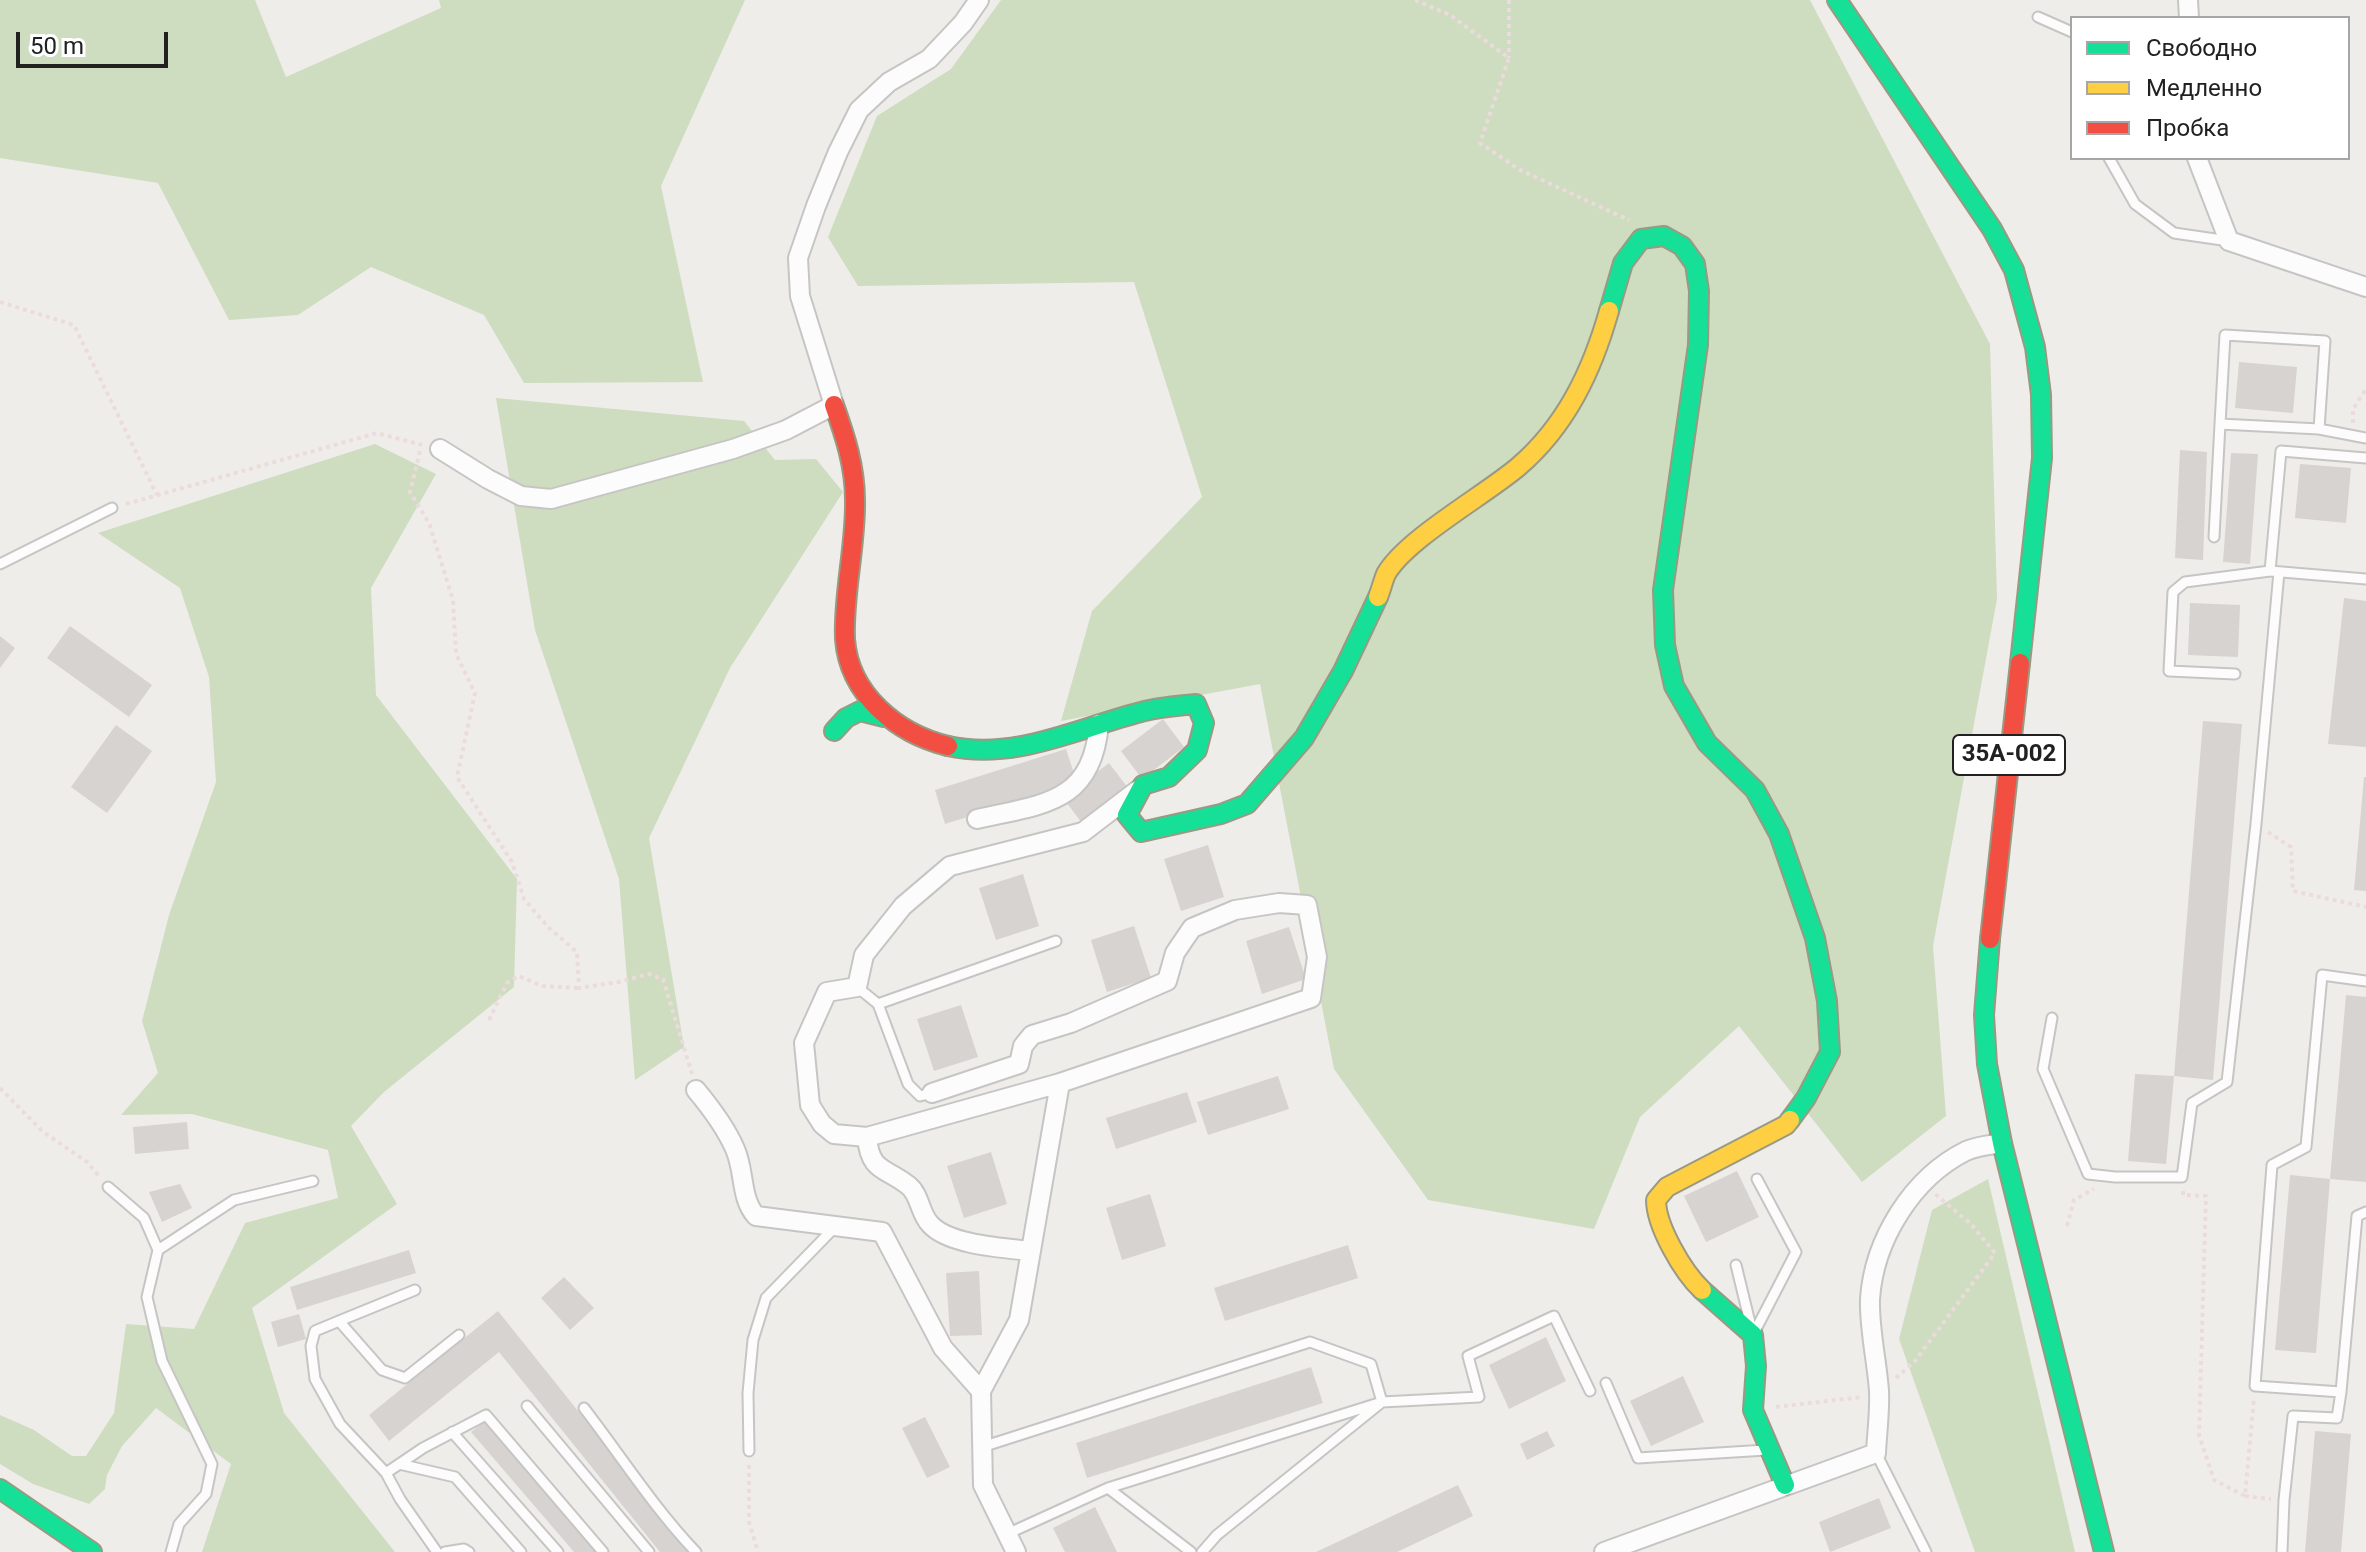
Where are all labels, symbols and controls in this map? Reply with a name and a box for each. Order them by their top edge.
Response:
scale bar [20,16,172,66]
legend [2070,16,2350,160]
text: 50 m [30,32,84,60]
text: Свободно [2146,34,2257,62]
text: Медленно [2146,74,2262,102]
text: Пробка [2146,114,2229,142]
road number: 35А-002 [1953,735,2065,775]

